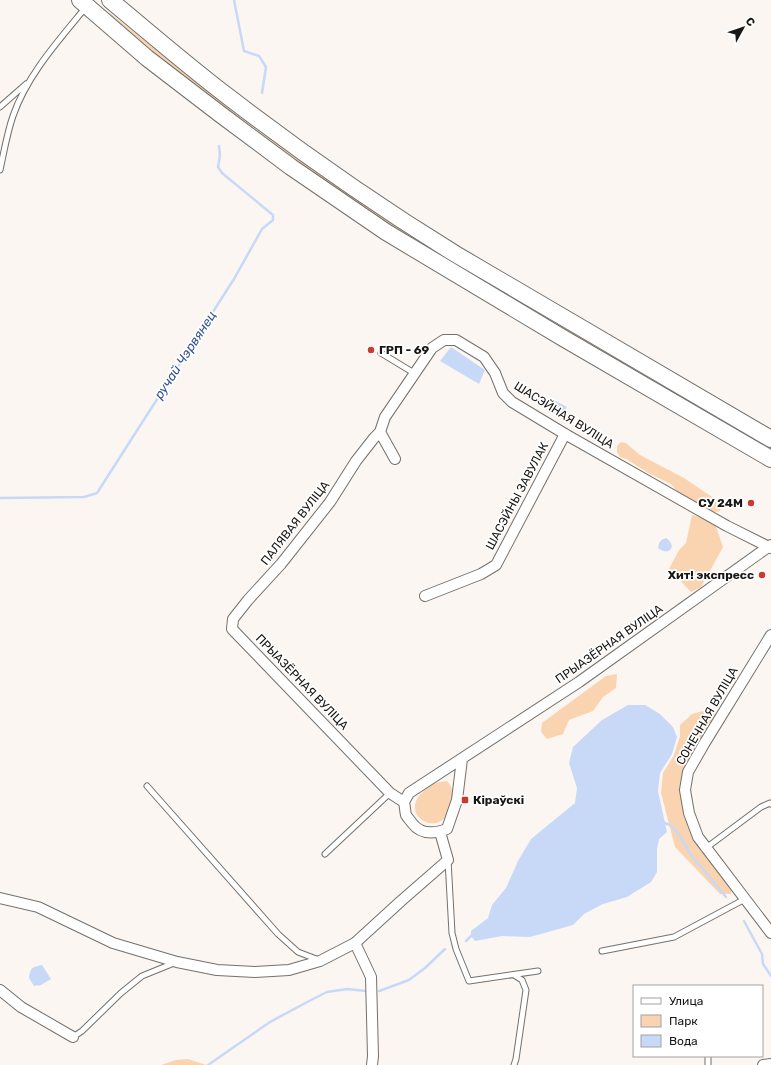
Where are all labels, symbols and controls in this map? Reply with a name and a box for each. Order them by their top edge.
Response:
north arrow [723,8,763,48]
text: С [743,15,758,29]
water label: ручай Чэрвянец [151,308,219,402]
place label: ГРП - 69 [379,343,429,357]
marker: ГРП - 69 [366,345,376,355]
street label: ШАСЭЙНАЯ ВУЛІЦА [512,379,616,451]
street label: ШАСЭЙНЫ ЗАВУЛАК [483,440,551,552]
street label: ПАЛЯВАЯ ВУЛІЦА [258,478,332,568]
place label: СУ 24М [698,496,743,510]
marker: СУ 24М [746,498,756,508]
place label: Хит! экспресс [668,568,754,582]
marker: Хит! экспресс [757,570,767,580]
street label: ПРЫАЗЁРНАЯ ВУЛІЦА [553,602,665,686]
street label: ПРЫАЗЁРНАЯ ВУЛІЦА [253,631,351,733]
street label: СОНЕЧНАЯ ВУЛІЦА [673,665,741,767]
place label: Кіраўскі [473,793,524,807]
marker: Кіраўскі [460,795,470,805]
legend [633,985,763,1057]
text: Улица [669,994,703,1008]
text: Парк [669,1014,698,1028]
text: Вода [669,1034,698,1048]

